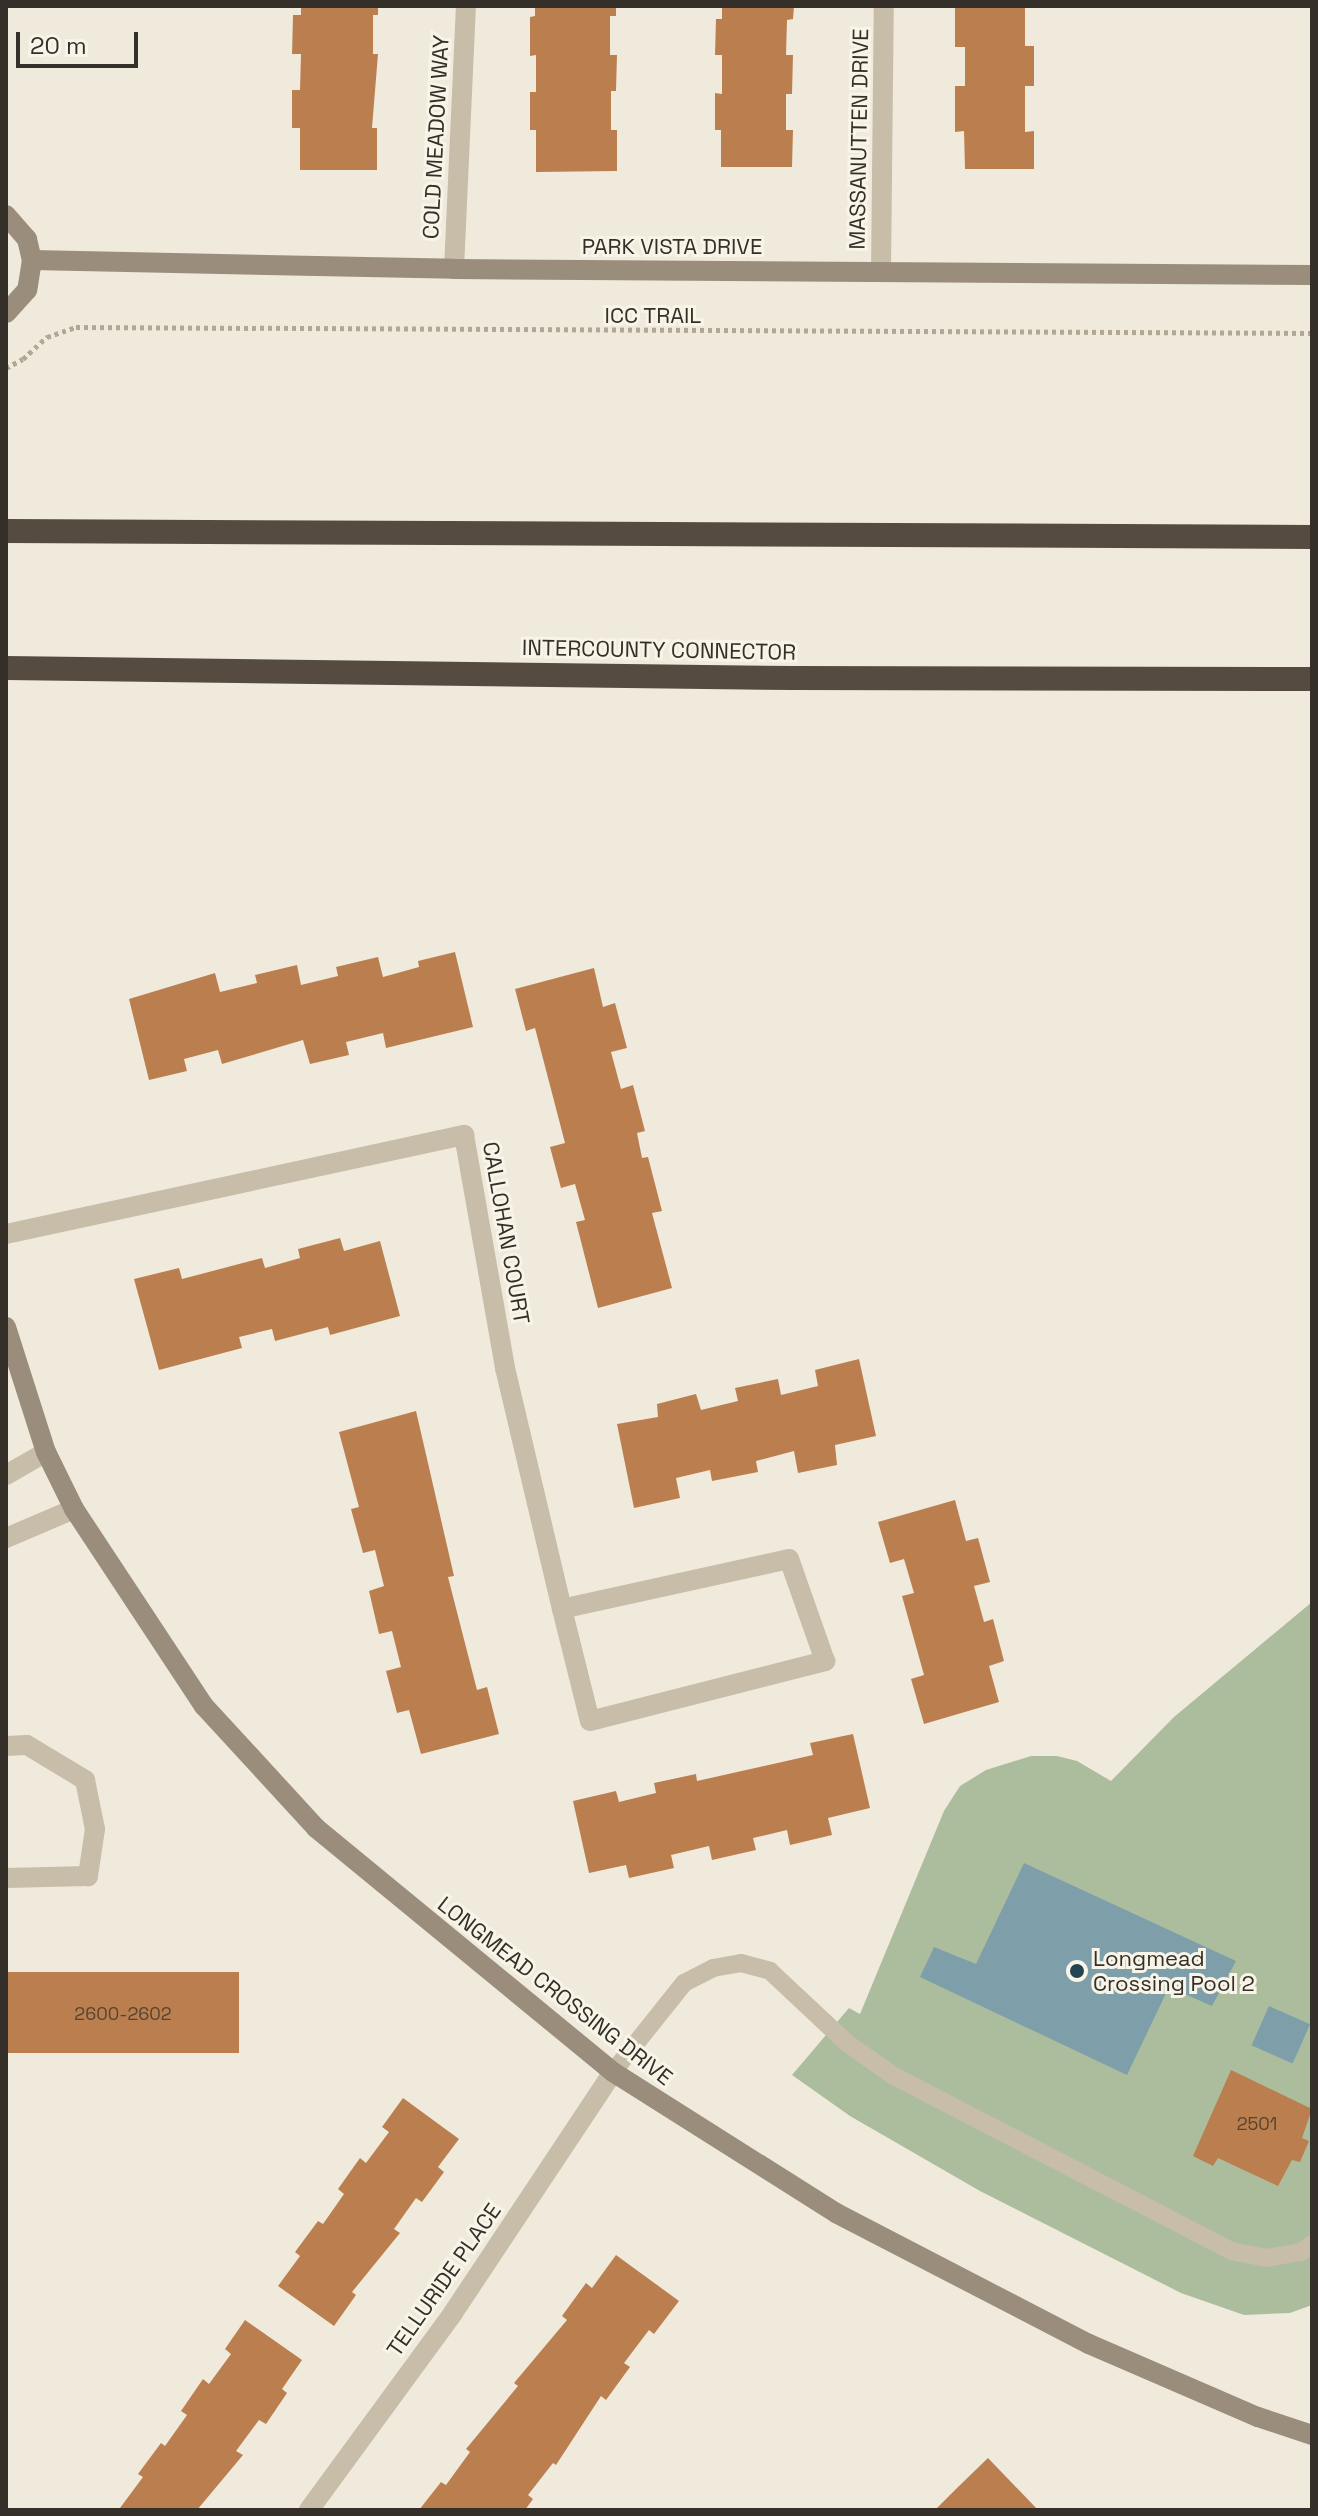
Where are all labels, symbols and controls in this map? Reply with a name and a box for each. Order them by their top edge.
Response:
scale bar [20,16,142,66]
street label: MASSANUTTEN DRIVE [844,28,874,250]
text: 20 m [30,30,87,61]
street label: COLD MEADOW WAY [417,34,455,240]
street label: PARK VISTA DRIVE [581,234,763,260]
street label: ICC TRAIL [604,303,702,329]
street label: INTERCOUNTY CONNECTOR [522,634,796,666]
street label: CALLOHAN COURT [477,1140,535,1326]
street label: LONGMEAD CROSSING DRIVE [432,1891,678,2091]
place label: Longmead Crossing Pool 2 [1093,1945,1255,1996]
marker: Longmead Crossing Pool 2 [1068,1962,1086,1980]
house number: 2600-2602 [74,2003,172,2025]
house number: 2501 [1237,2113,1277,2135]
street label: TELLURIDE PLACE [381,2198,507,2362]

